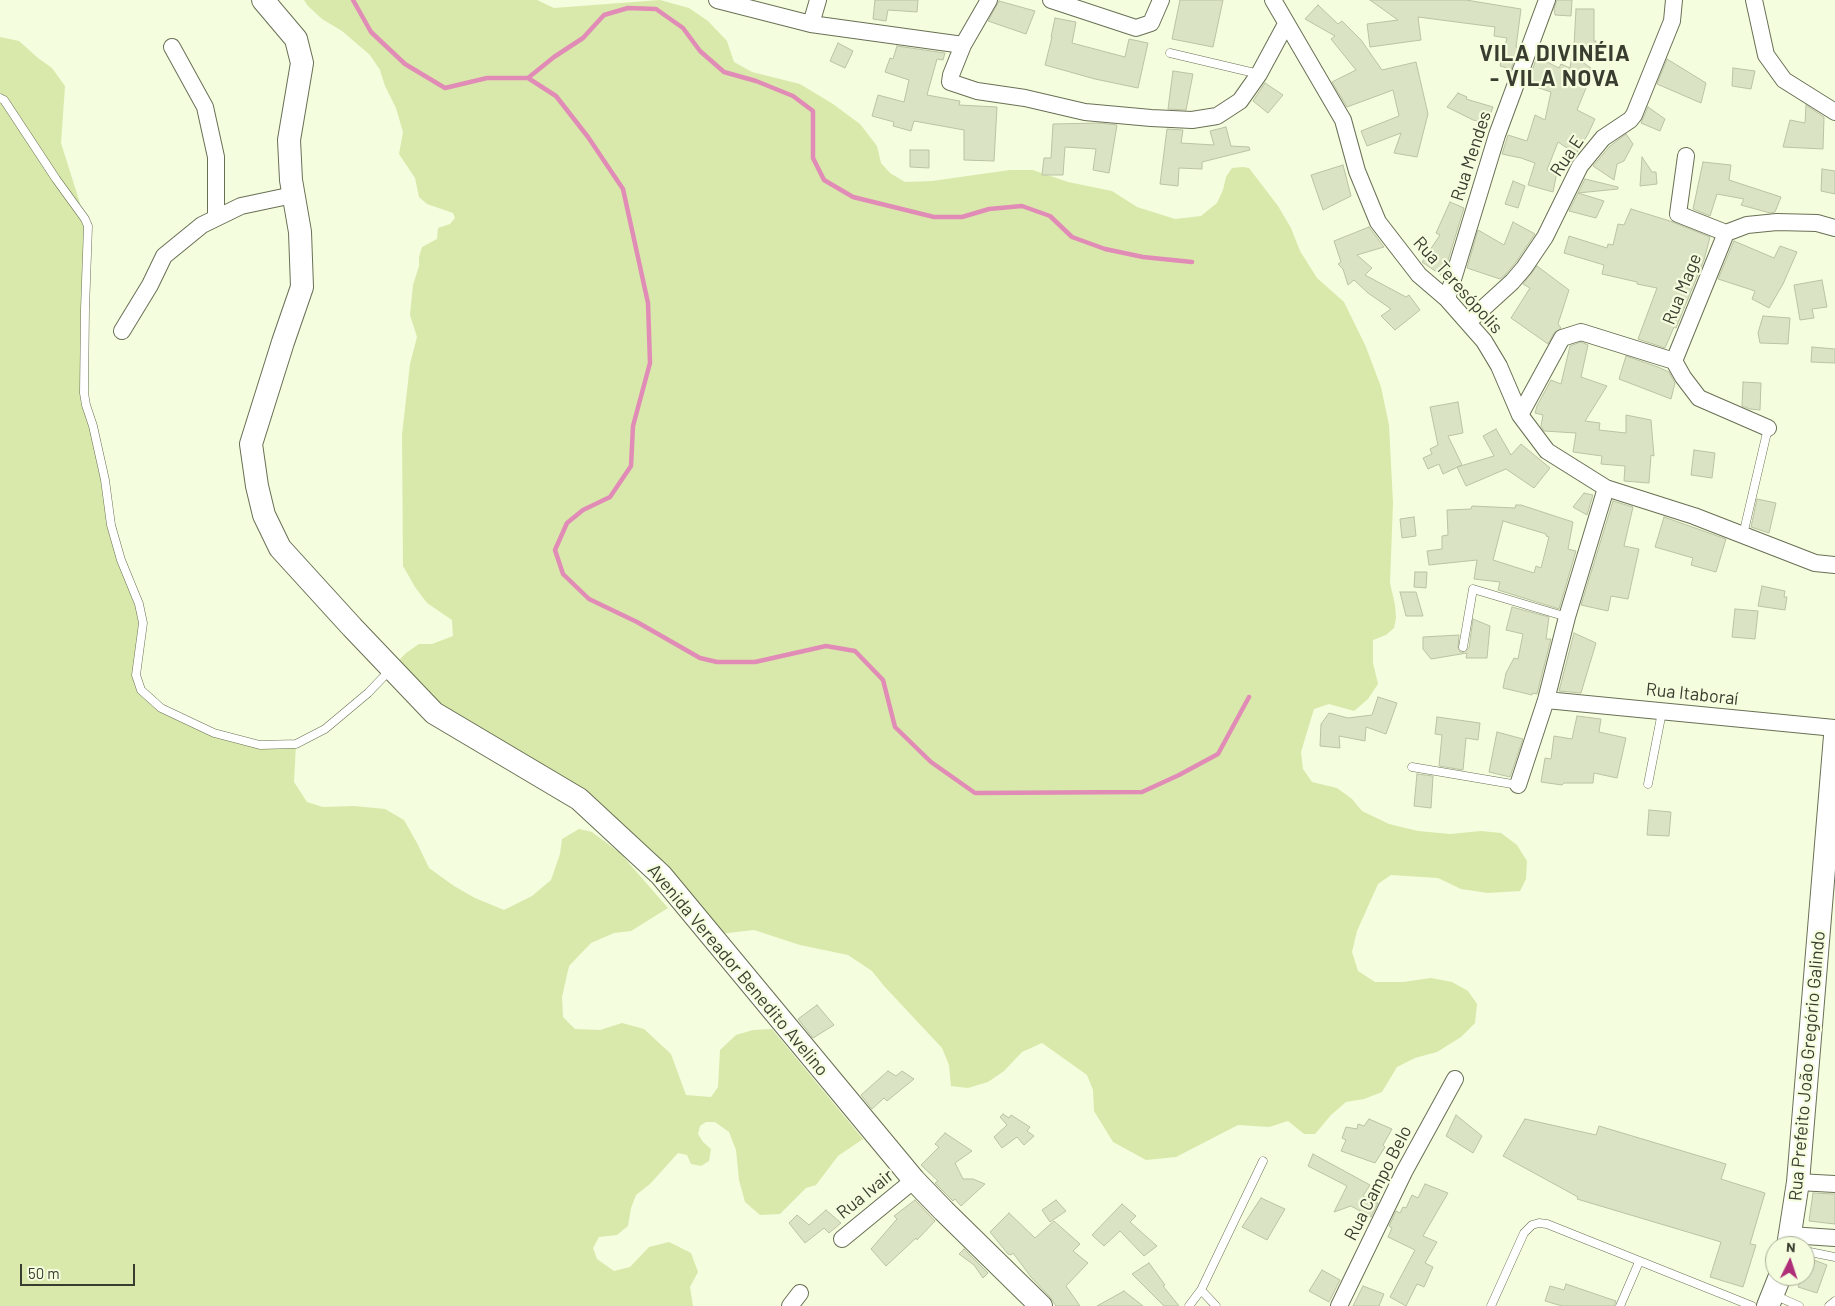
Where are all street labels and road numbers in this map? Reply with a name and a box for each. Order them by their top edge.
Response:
street label: Rua Mendes [1446,108,1496,204]
street label: Rua E [1546,132,1588,180]
street label: Rua Teresópolis [1409,232,1507,338]
street label: Rua Mage [1658,250,1706,328]
street label: Rua Itaboraí [1645,678,1739,710]
street label: Avenida Vereador Benedito Avelino [643,860,833,1080]
street label: Rua Prefeito João Gregório Galindo [1784,930,1830,1202]
street label: Rua Campo Belo [1340,1122,1416,1244]
street label: Rua Ivair [832,1165,898,1223]

